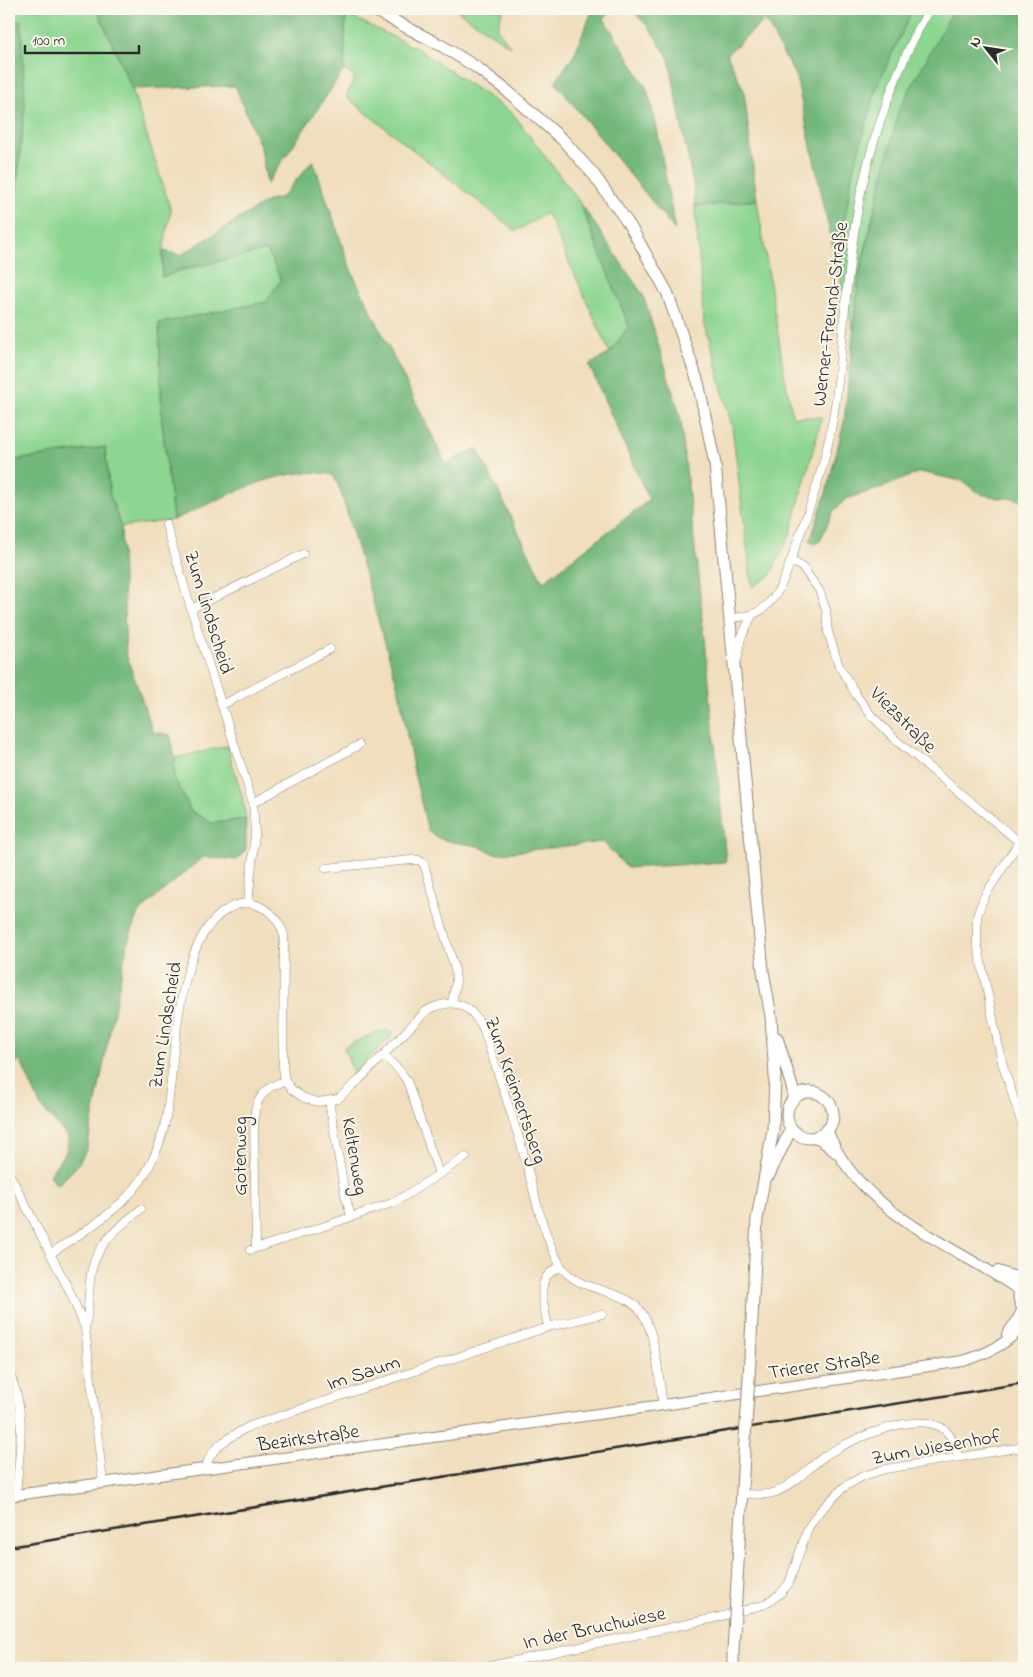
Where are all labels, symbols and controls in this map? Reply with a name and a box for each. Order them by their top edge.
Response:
scale bar [25,22,139,54]
north arrow [960,22,1010,72]
text: 100 m [32,30,65,52]
text: N [965,33,987,52]
street label: Werner-Freund-Straße [806,220,857,408]
street label: Zum Lindscheid [175,547,240,678]
street label: Viezstraße [861,680,942,761]
street label: Zum Lindscheid [142,960,191,1091]
street label: Zum Kreimertsberg [475,1013,553,1169]
street label: Keltenweg [331,1115,375,1198]
street label: Gotenweg [227,1116,257,1196]
street label: Trierer Straße [767,1344,882,1389]
street label: Im Saum [323,1349,404,1400]
street label: Bezirkstraße [254,1418,361,1461]
street label: Zum Wiesenhof [870,1423,1004,1474]
street label: In der Bruchwiese [520,1600,669,1659]

